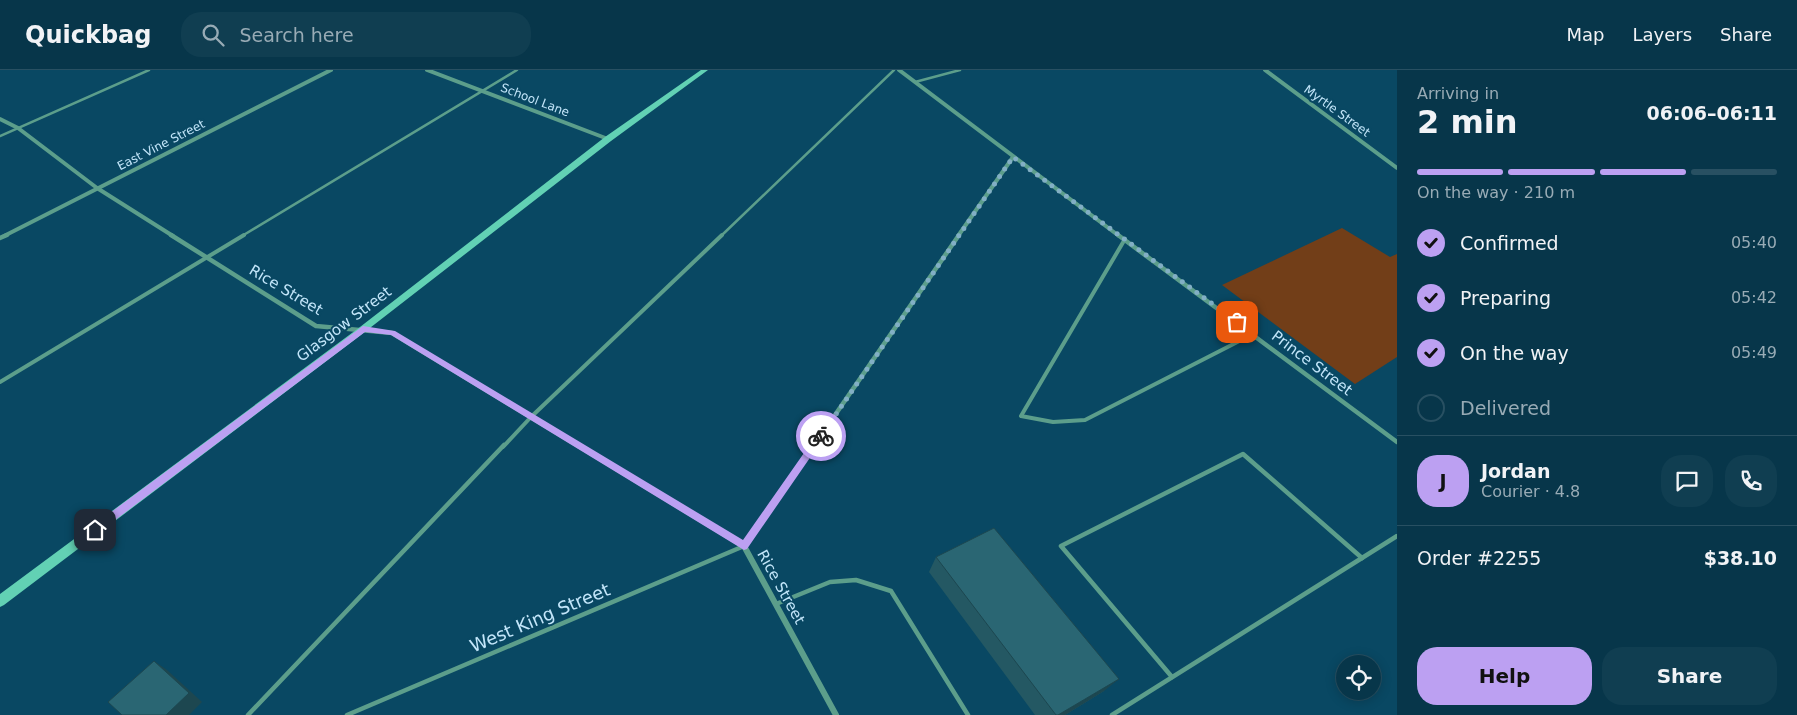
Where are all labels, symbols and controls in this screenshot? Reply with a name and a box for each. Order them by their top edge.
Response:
search box [181,12,531,57]
text: Quickbag [25,21,151,49]
icon: search [199,21,227,49]
text: Search here [239,24,354,46]
text: Map [1566,24,1604,45]
text: Layers [1632,24,1692,45]
text: Share [1720,24,1772,45]
street label: School Lane [499,80,571,120]
street label: Myrtle Street [1301,82,1373,140]
text: Arriving in [1417,84,1499,103]
text: 06:06–06:11 [1647,102,1777,124]
text: 2 min [1417,103,1518,141]
street label: East Vine Street [115,117,207,173]
text: On the way · 210 m [1417,183,1575,202]
icon: check [1417,229,1445,257]
text: Confirmed [1460,232,1559,254]
text: 05:40 [1731,233,1777,252]
street label: Rice Street [246,261,326,319]
street label: Glasgow Street [293,282,395,366]
icon: check [1417,284,1445,312]
text: Preparing [1460,287,1551,309]
text: 05:42 [1731,288,1777,307]
pin [1216,301,1258,343]
icon: bag [1223,308,1251,336]
street label: Prince Street [1268,327,1356,399]
icon: check [1417,339,1445,367]
text: On the way [1460,342,1569,364]
text: 05:49 [1731,343,1777,362]
text: Delivered [1460,397,1551,419]
courier [796,411,846,461]
icon: bike [807,422,835,450]
button: chat [1661,455,1713,507]
button: phone [1725,455,1777,507]
text: Jordan [1481,460,1550,482]
text: J [1439,470,1447,492]
text: Courier · 4.8 [1481,482,1580,501]
pin [74,509,116,551]
icon: home [81,516,109,544]
street label: Rice Street [753,547,809,628]
text: Order #2255 [1417,547,1541,569]
text: $38.10 [1704,547,1777,569]
street label: West King Street [467,579,613,657]
button: Help [1417,647,1592,705]
button: Share [1602,647,1777,705]
map controls [1336,655,1381,700]
button: locate [1336,655,1381,700]

